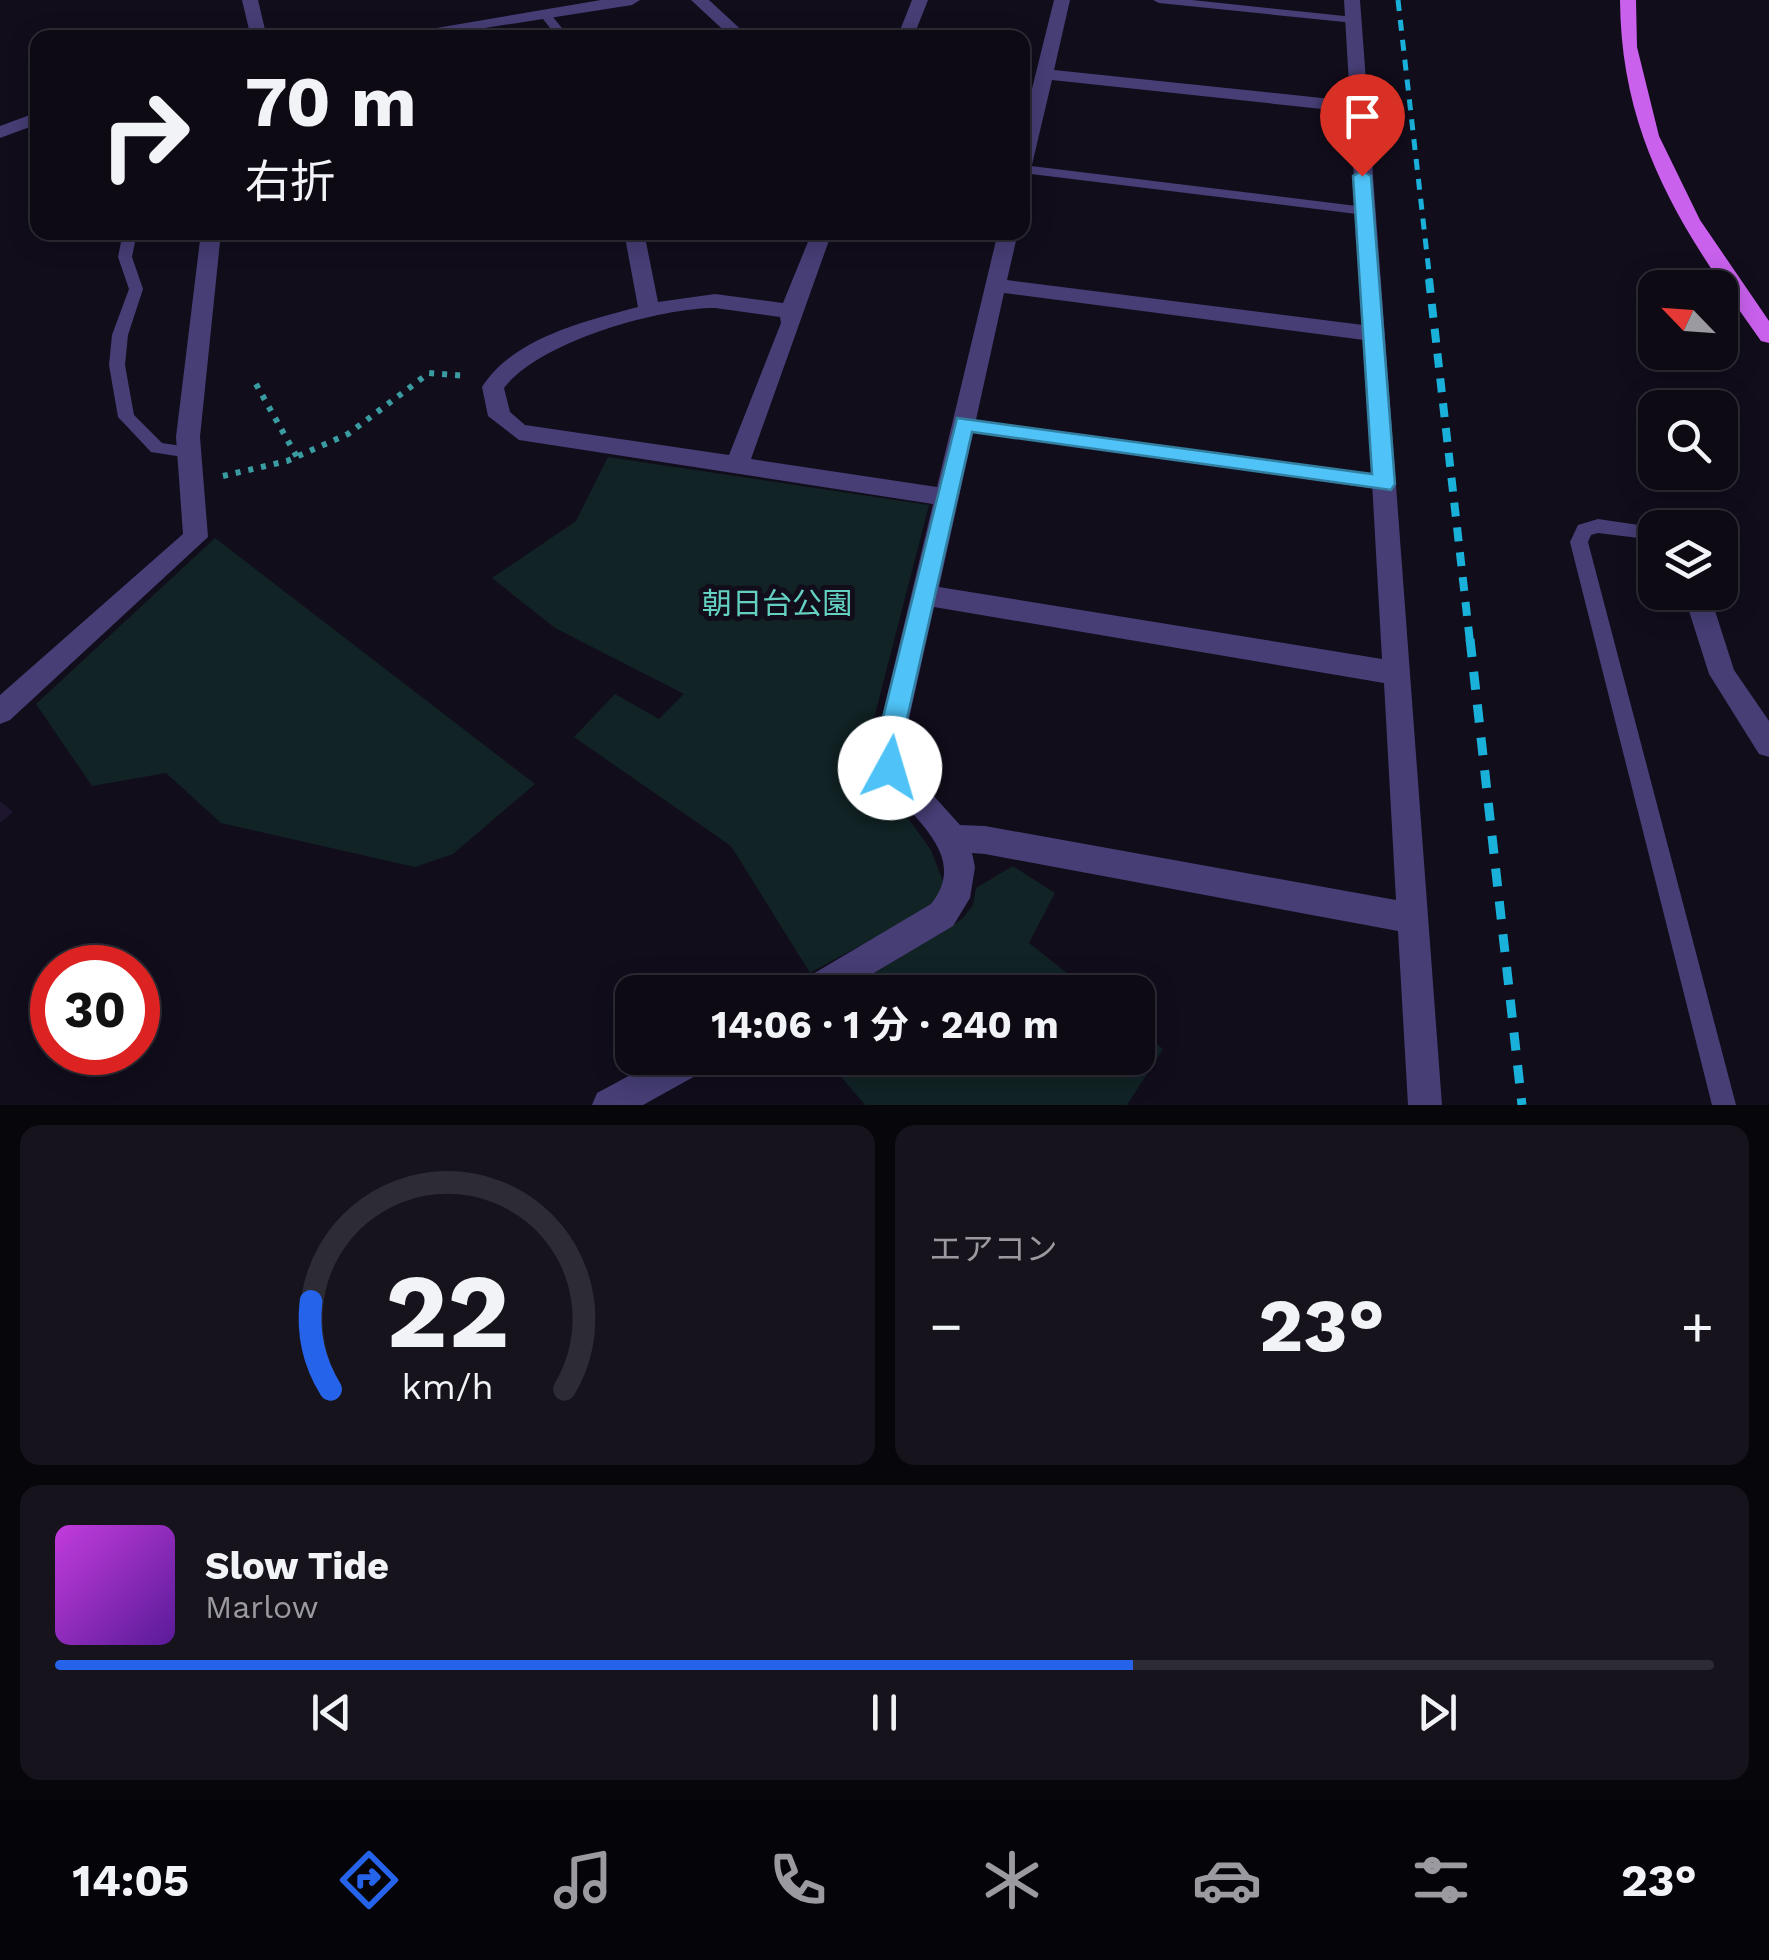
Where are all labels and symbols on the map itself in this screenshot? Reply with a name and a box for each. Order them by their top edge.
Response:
pin [1320,74,1405,177]
north arrow [1638,270,1738,370]
park label: 朝日台公園 [702,586,852,621]
position arrow [838,716,942,820]
speed limit sign: 30 [30,945,160,1075]

